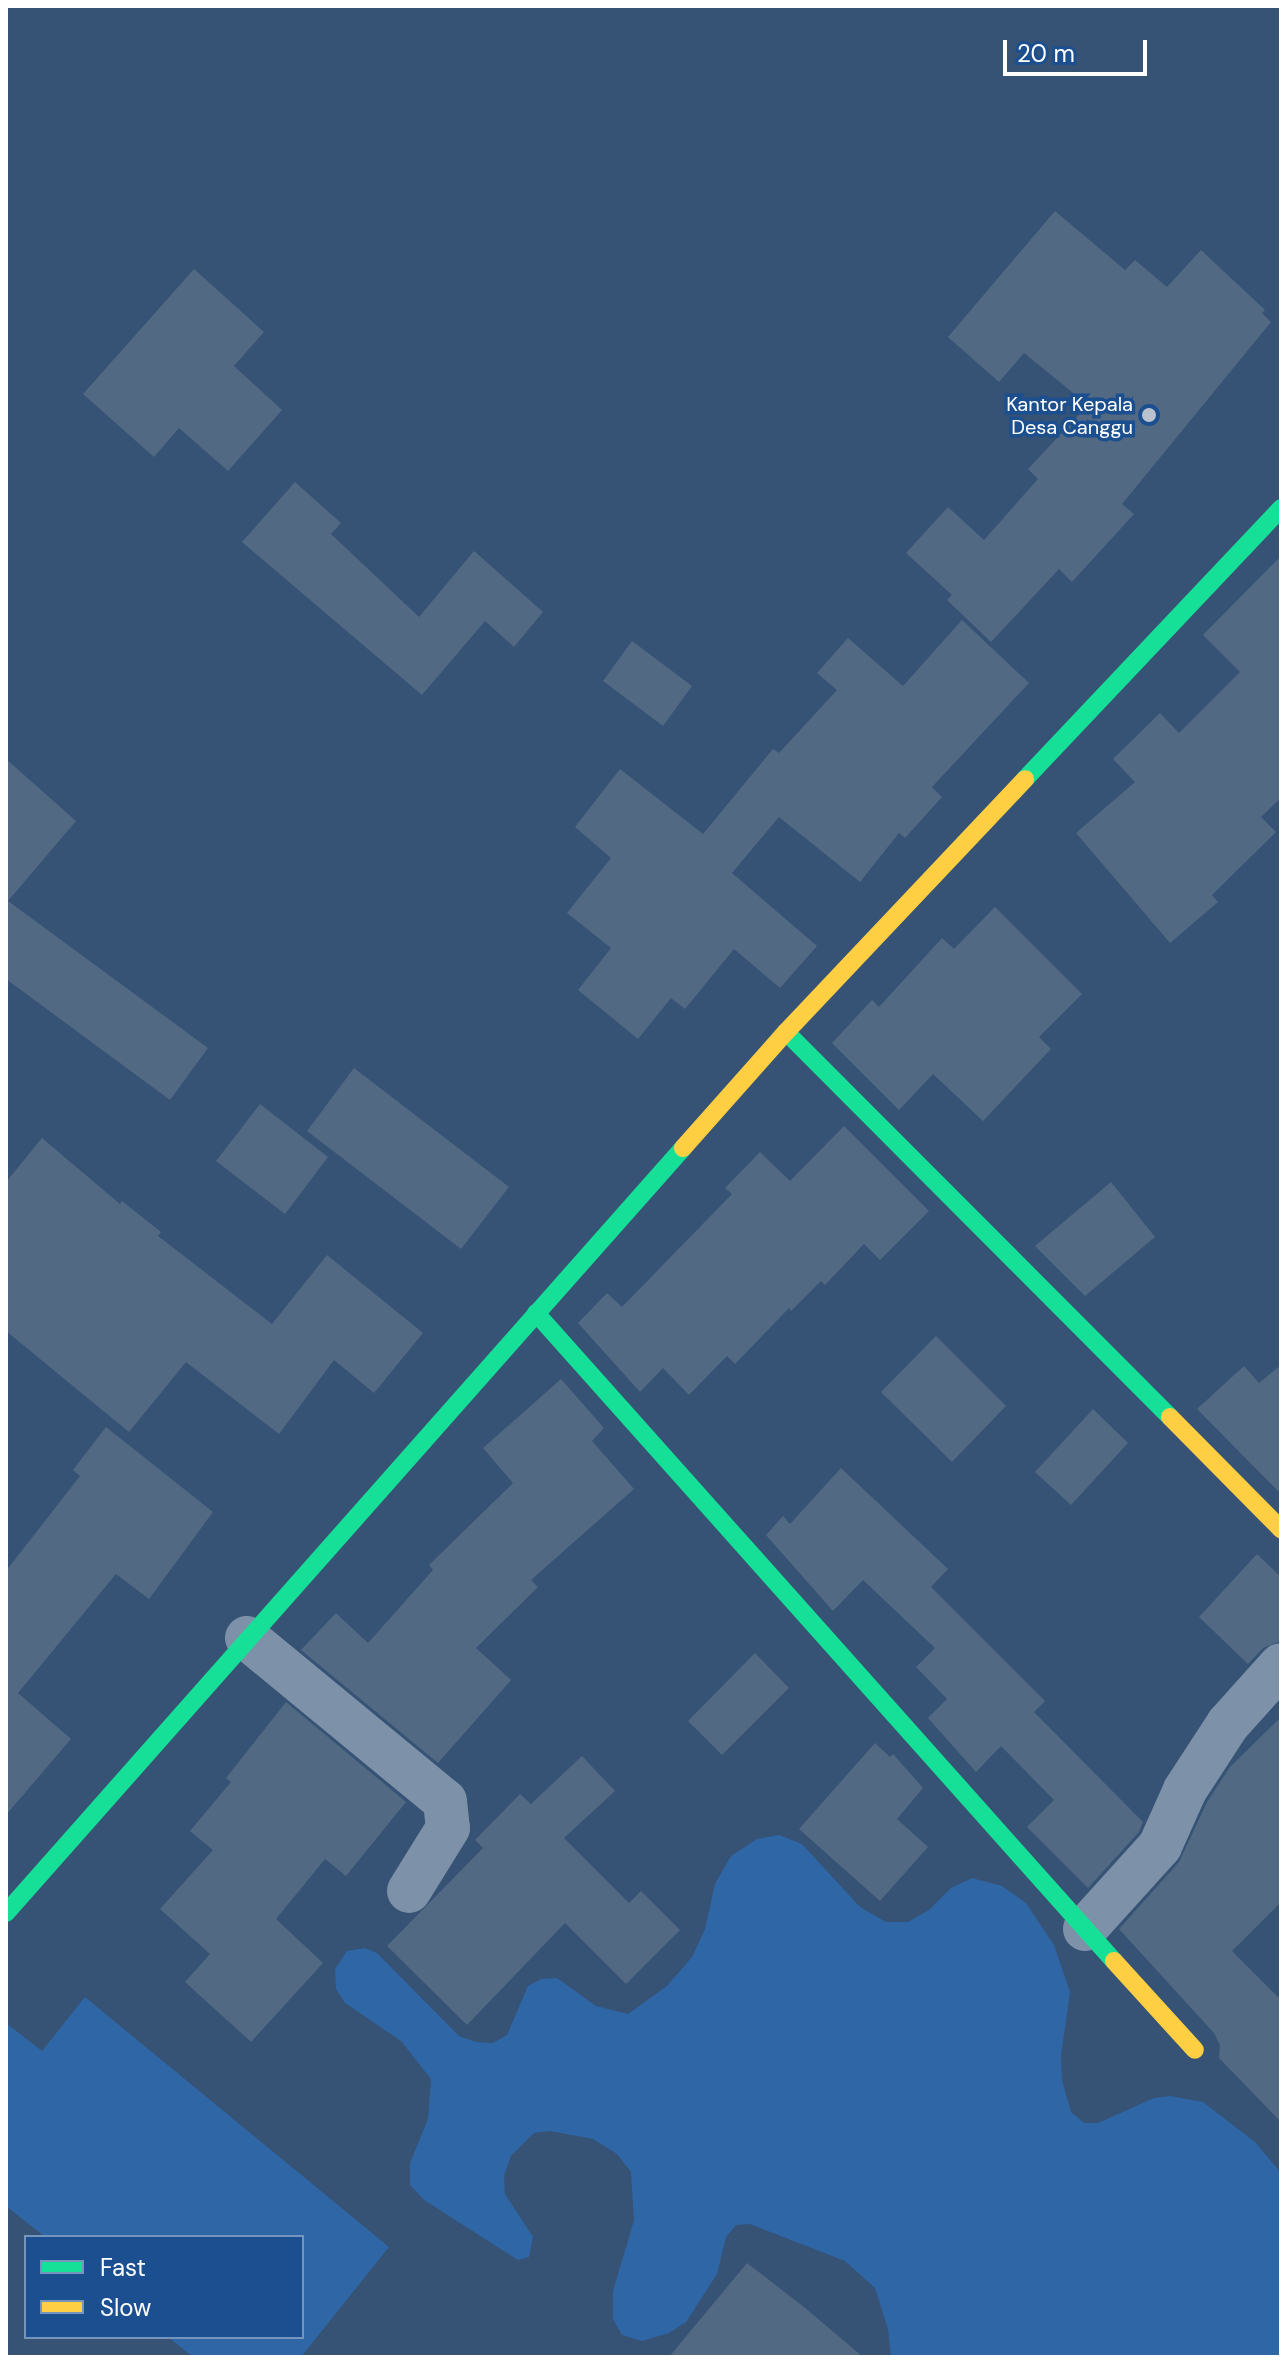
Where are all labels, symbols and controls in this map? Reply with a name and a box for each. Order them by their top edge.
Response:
scale bar [1007,24,1151,74]
text: 20 m [1017,38,1075,69]
place label: Kantor Kepala Desa Canggu [1006,392,1133,439]
marker: Kantor Kepala Desa Canggu [1140,406,1158,424]
legend [24,2235,304,2339]
text: Fast [100,2252,146,2283]
text: Slow [100,2292,151,2323]

